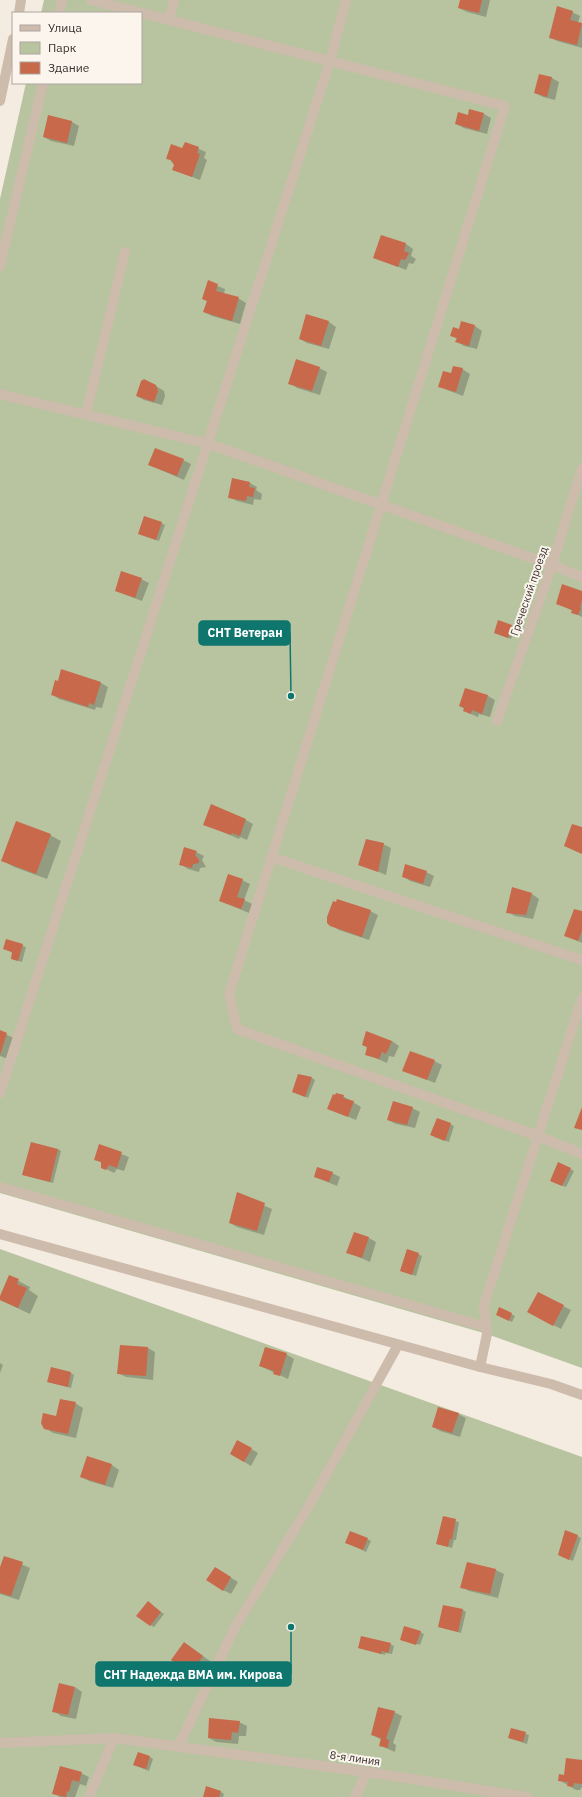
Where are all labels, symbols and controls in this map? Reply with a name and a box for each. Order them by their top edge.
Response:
legend [12,12,142,84]
text: Улица [48,20,82,35]
text: Парк [48,40,77,55]
text: Здание [48,60,90,75]
street label: Греческий проезд [507,544,551,637]
callout: СНТ Ветеран [199,621,290,645]
text: СНТ Ветеран [207,625,283,640]
callout: СНТ Надежда ВМА им. Кирова [96,1662,291,1686]
text: СНТ Надежда ВМА им. Кирова [103,1667,283,1682]
street label: 8-я линия [329,1748,381,1768]

